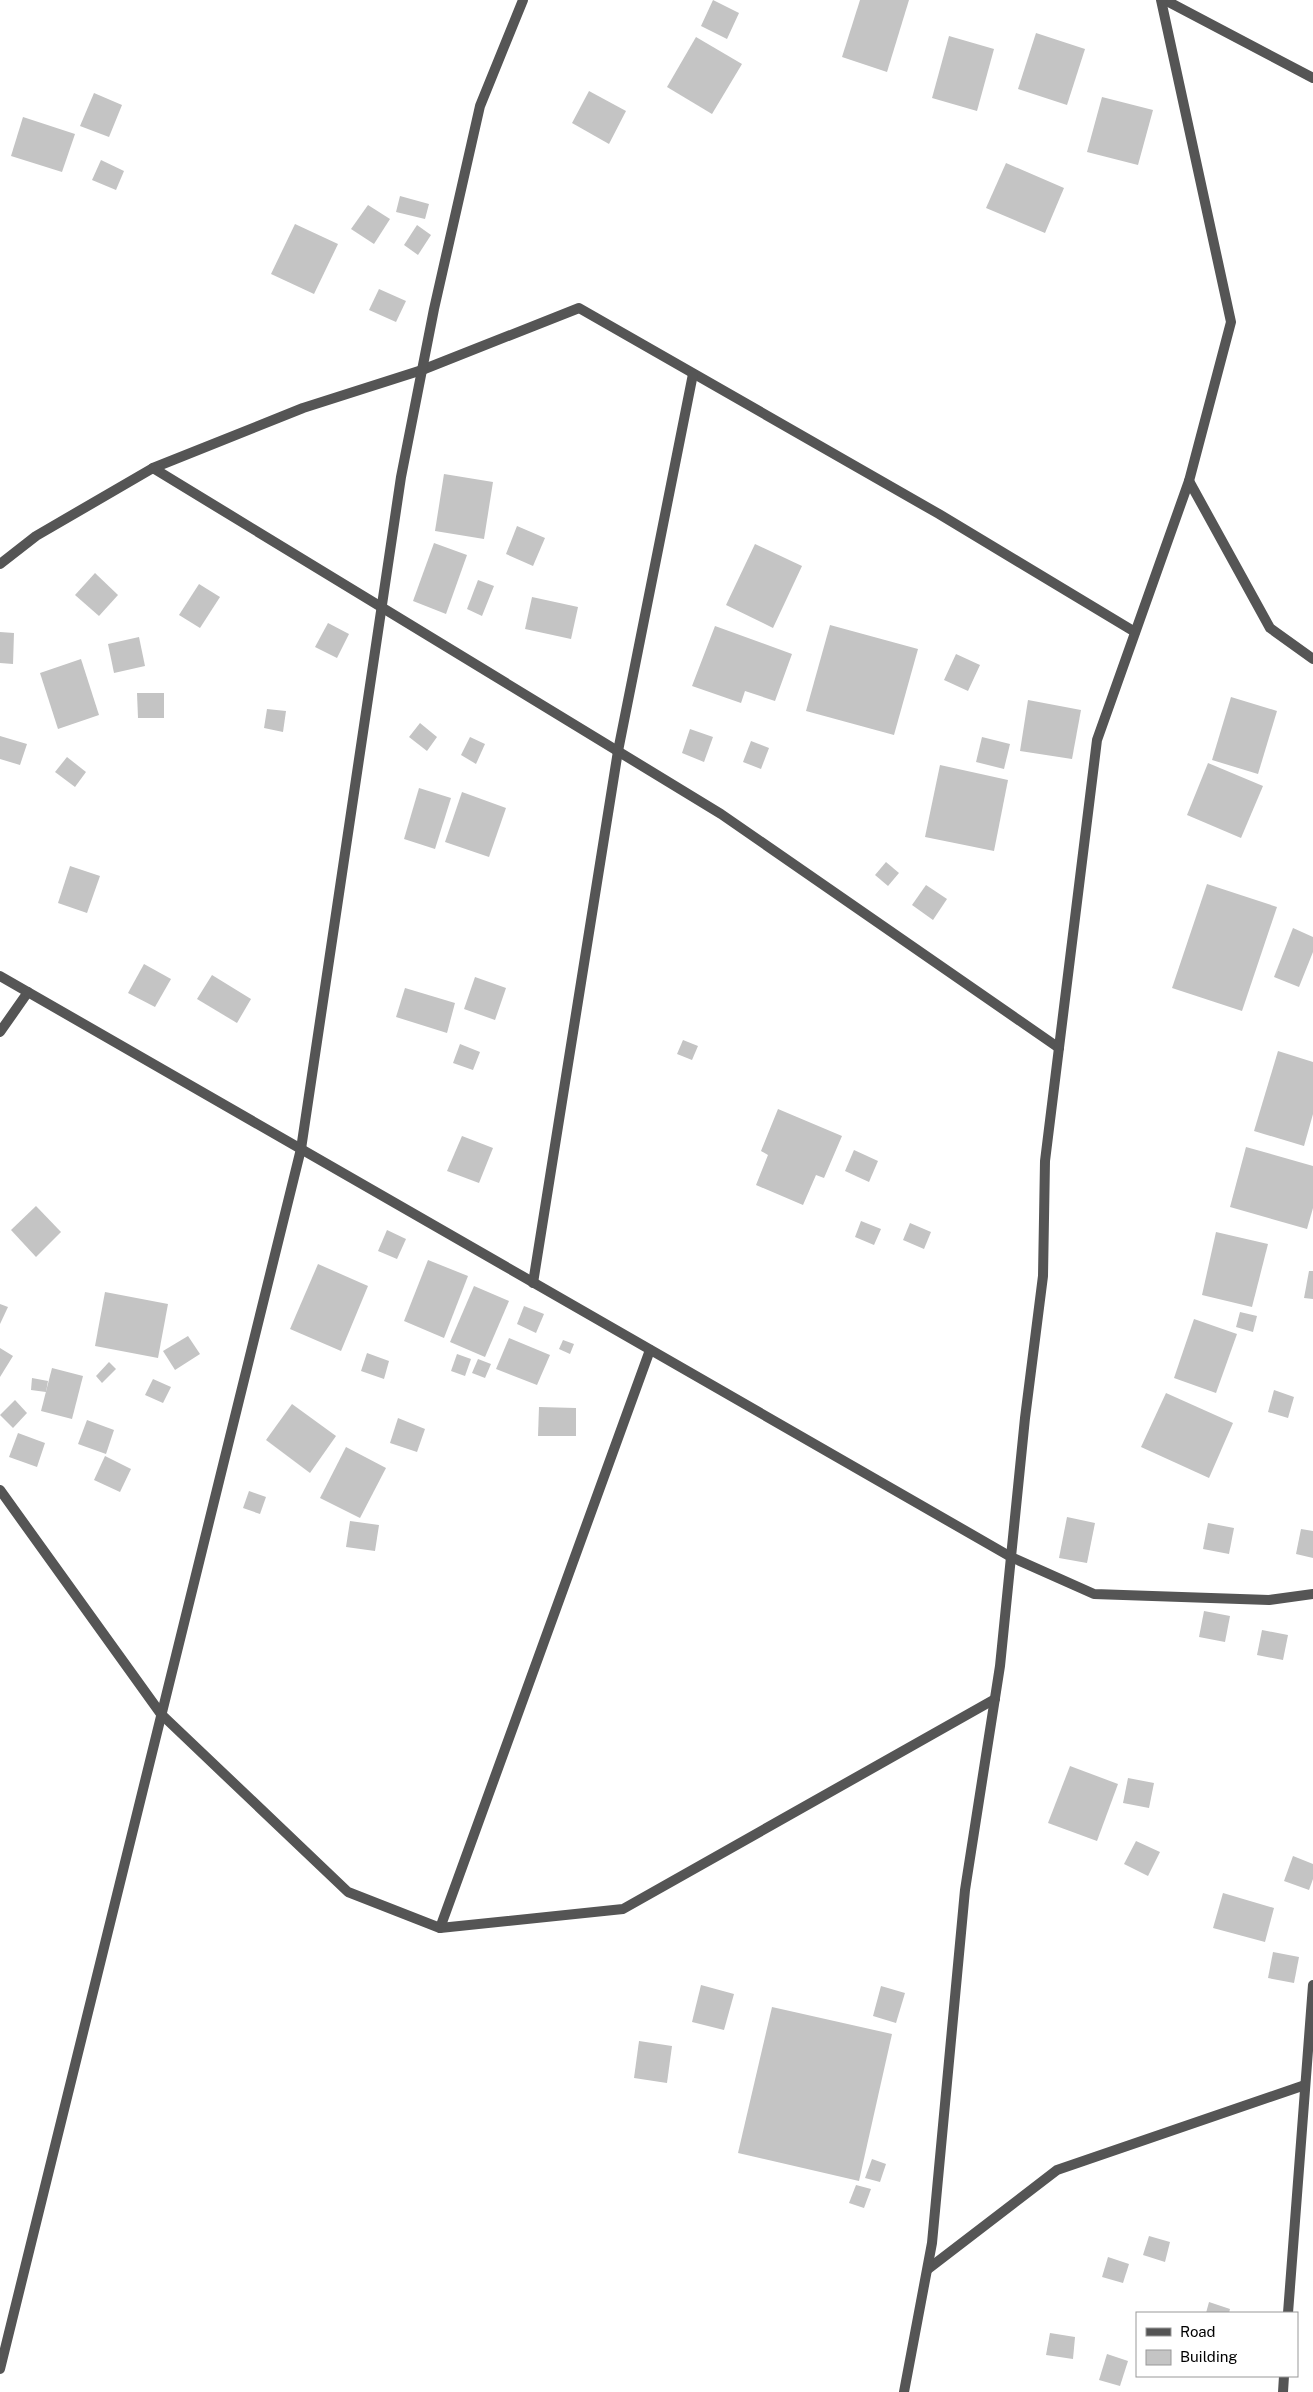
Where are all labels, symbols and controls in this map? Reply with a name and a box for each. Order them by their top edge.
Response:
legend [1136,2312,1298,2377]
text: Road [1180,2323,1216,2340]
text: Building [1180,2348,1238,2365]

